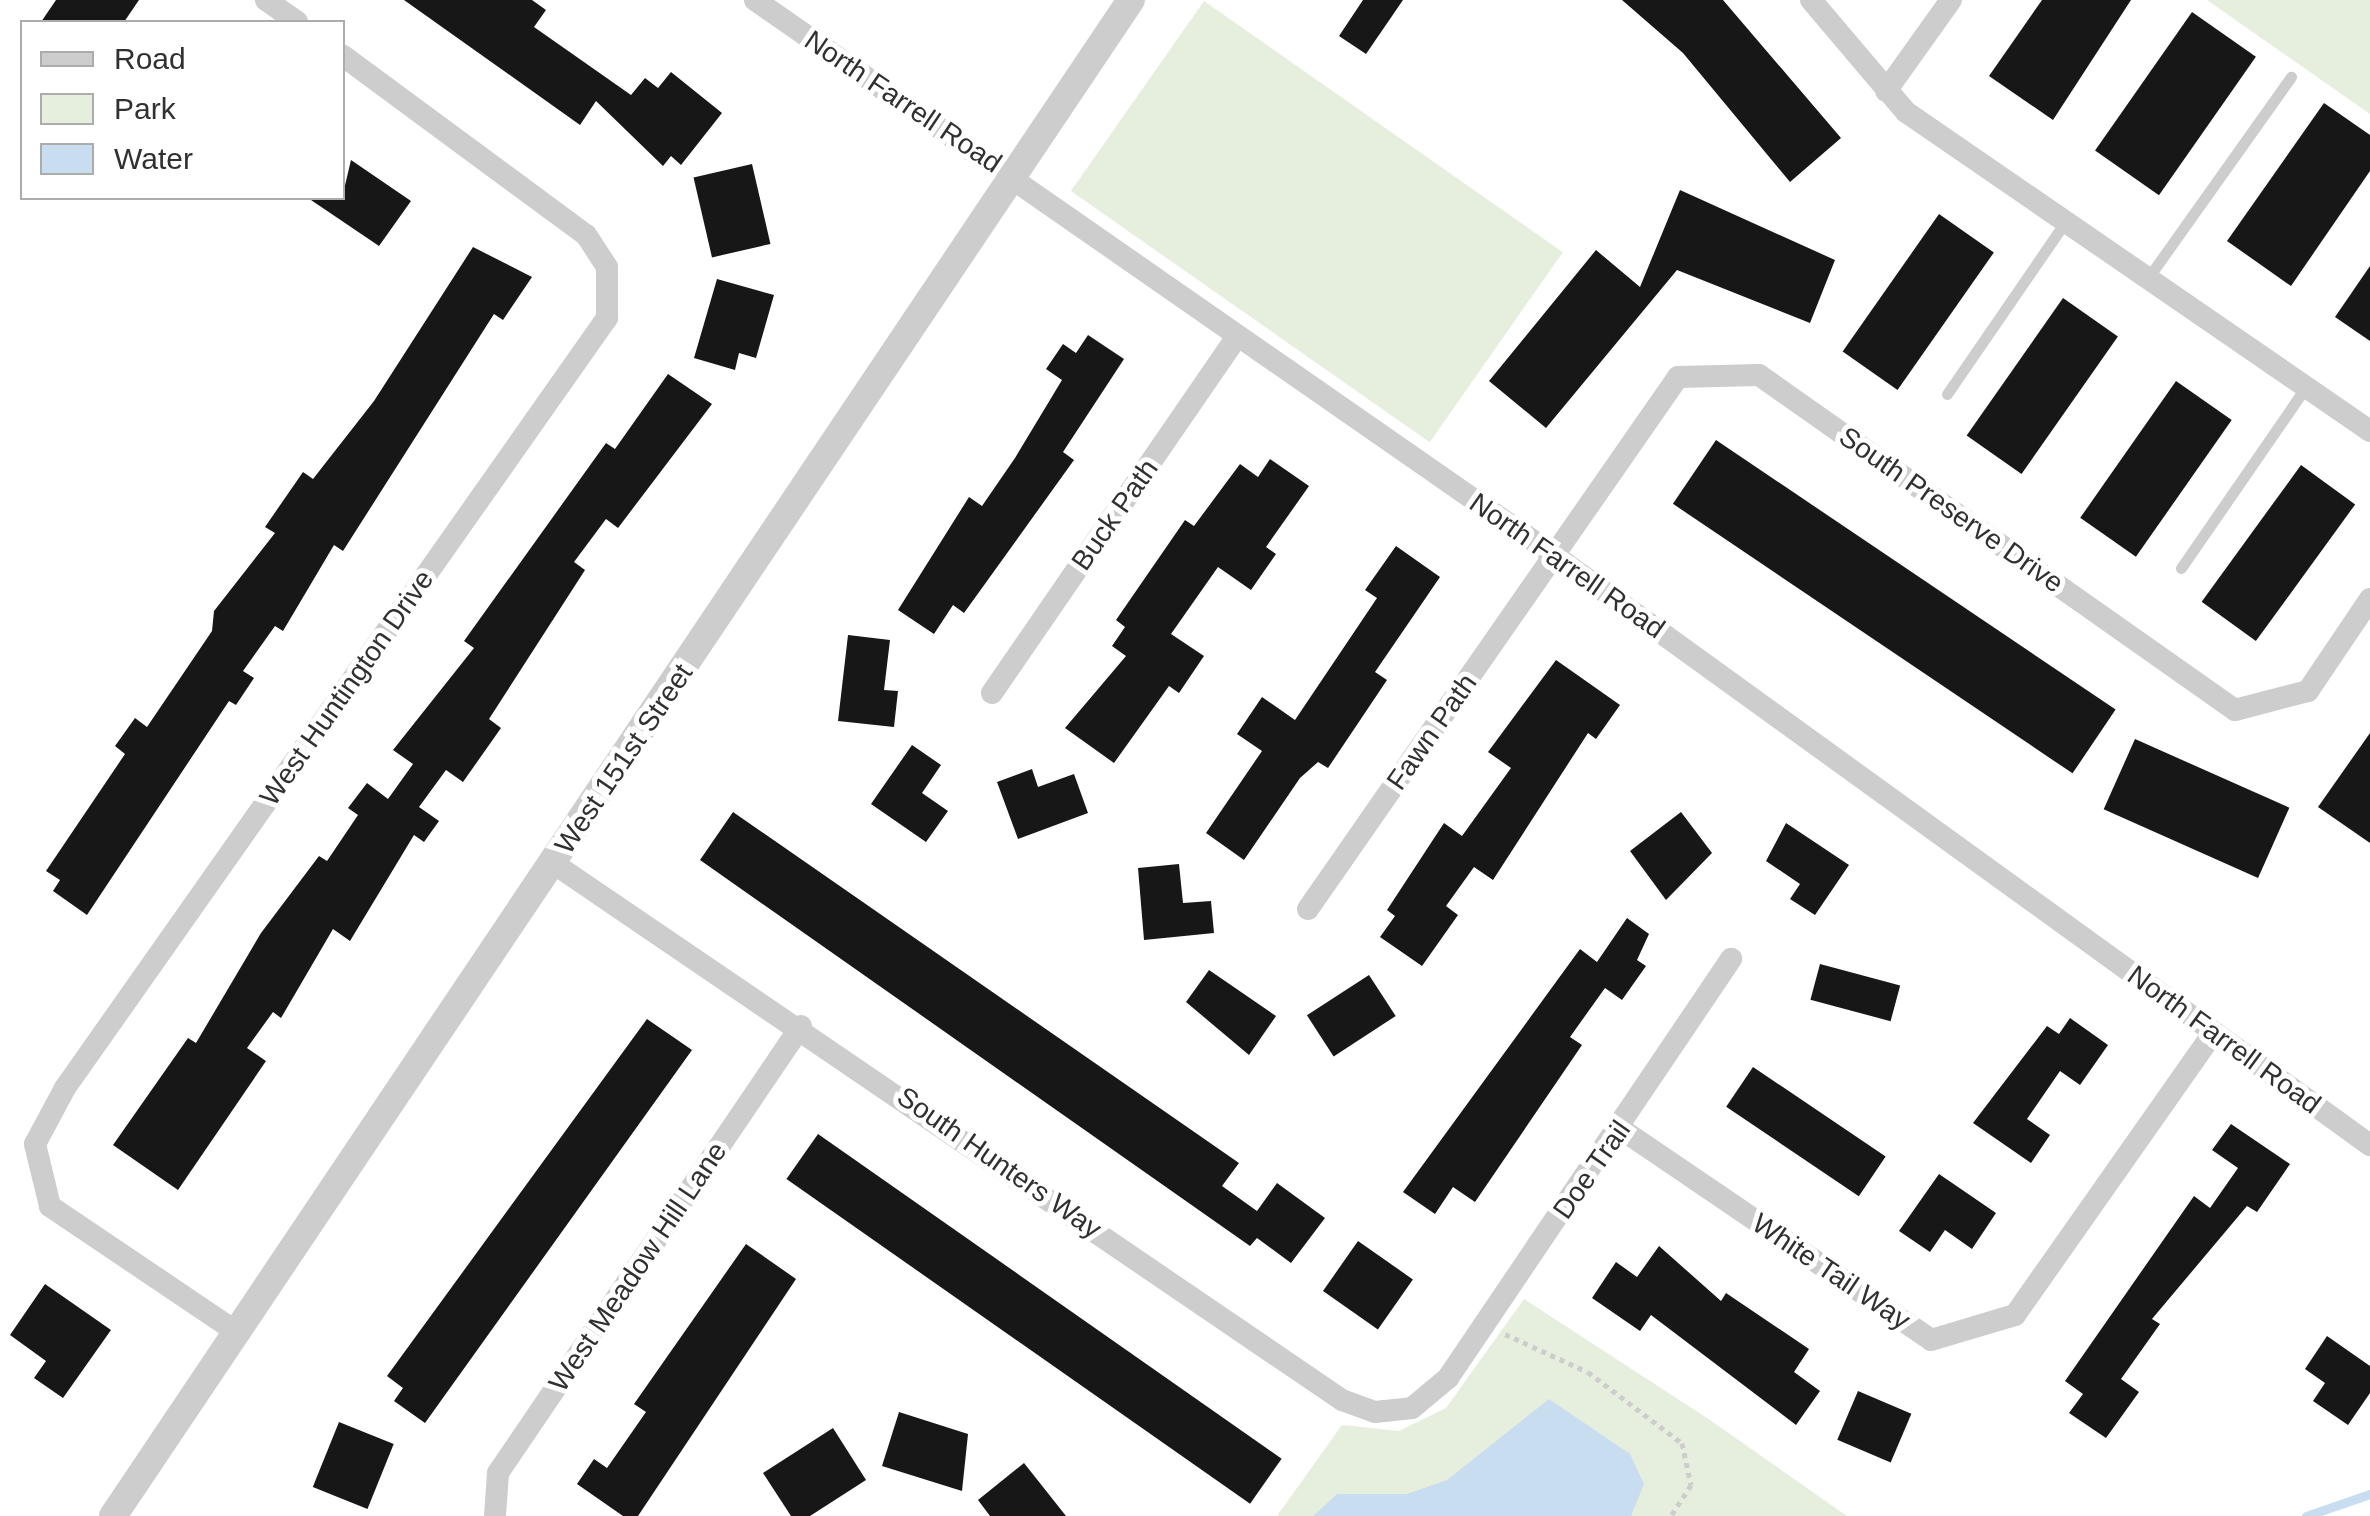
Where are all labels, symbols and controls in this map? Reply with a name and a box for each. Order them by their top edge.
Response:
legend [20,20,345,200]
street label: North Farrell Road [798,24,1008,180]
text: Road [114,42,186,75]
text: Park [114,92,176,125]
text: Water [114,142,193,175]
street label: South Preserve Drive [1832,420,2070,600]
street label: Buck Path [1065,453,1165,577]
street label: North Farrell Road [1463,486,1671,646]
street label: West Huntington Drive [253,564,441,812]
street label: West 151st Street [548,658,700,860]
street label: Fawn Path [1380,668,1484,796]
street label: North Farrell Road [2121,959,2327,1121]
street label: South Hunters Way [890,1080,1108,1246]
street label: Doe Trail [1546,1114,1638,1226]
street label: West Meadow Hill Lane [542,1136,734,1398]
street label: White Tail Way [1745,1207,1917,1337]

